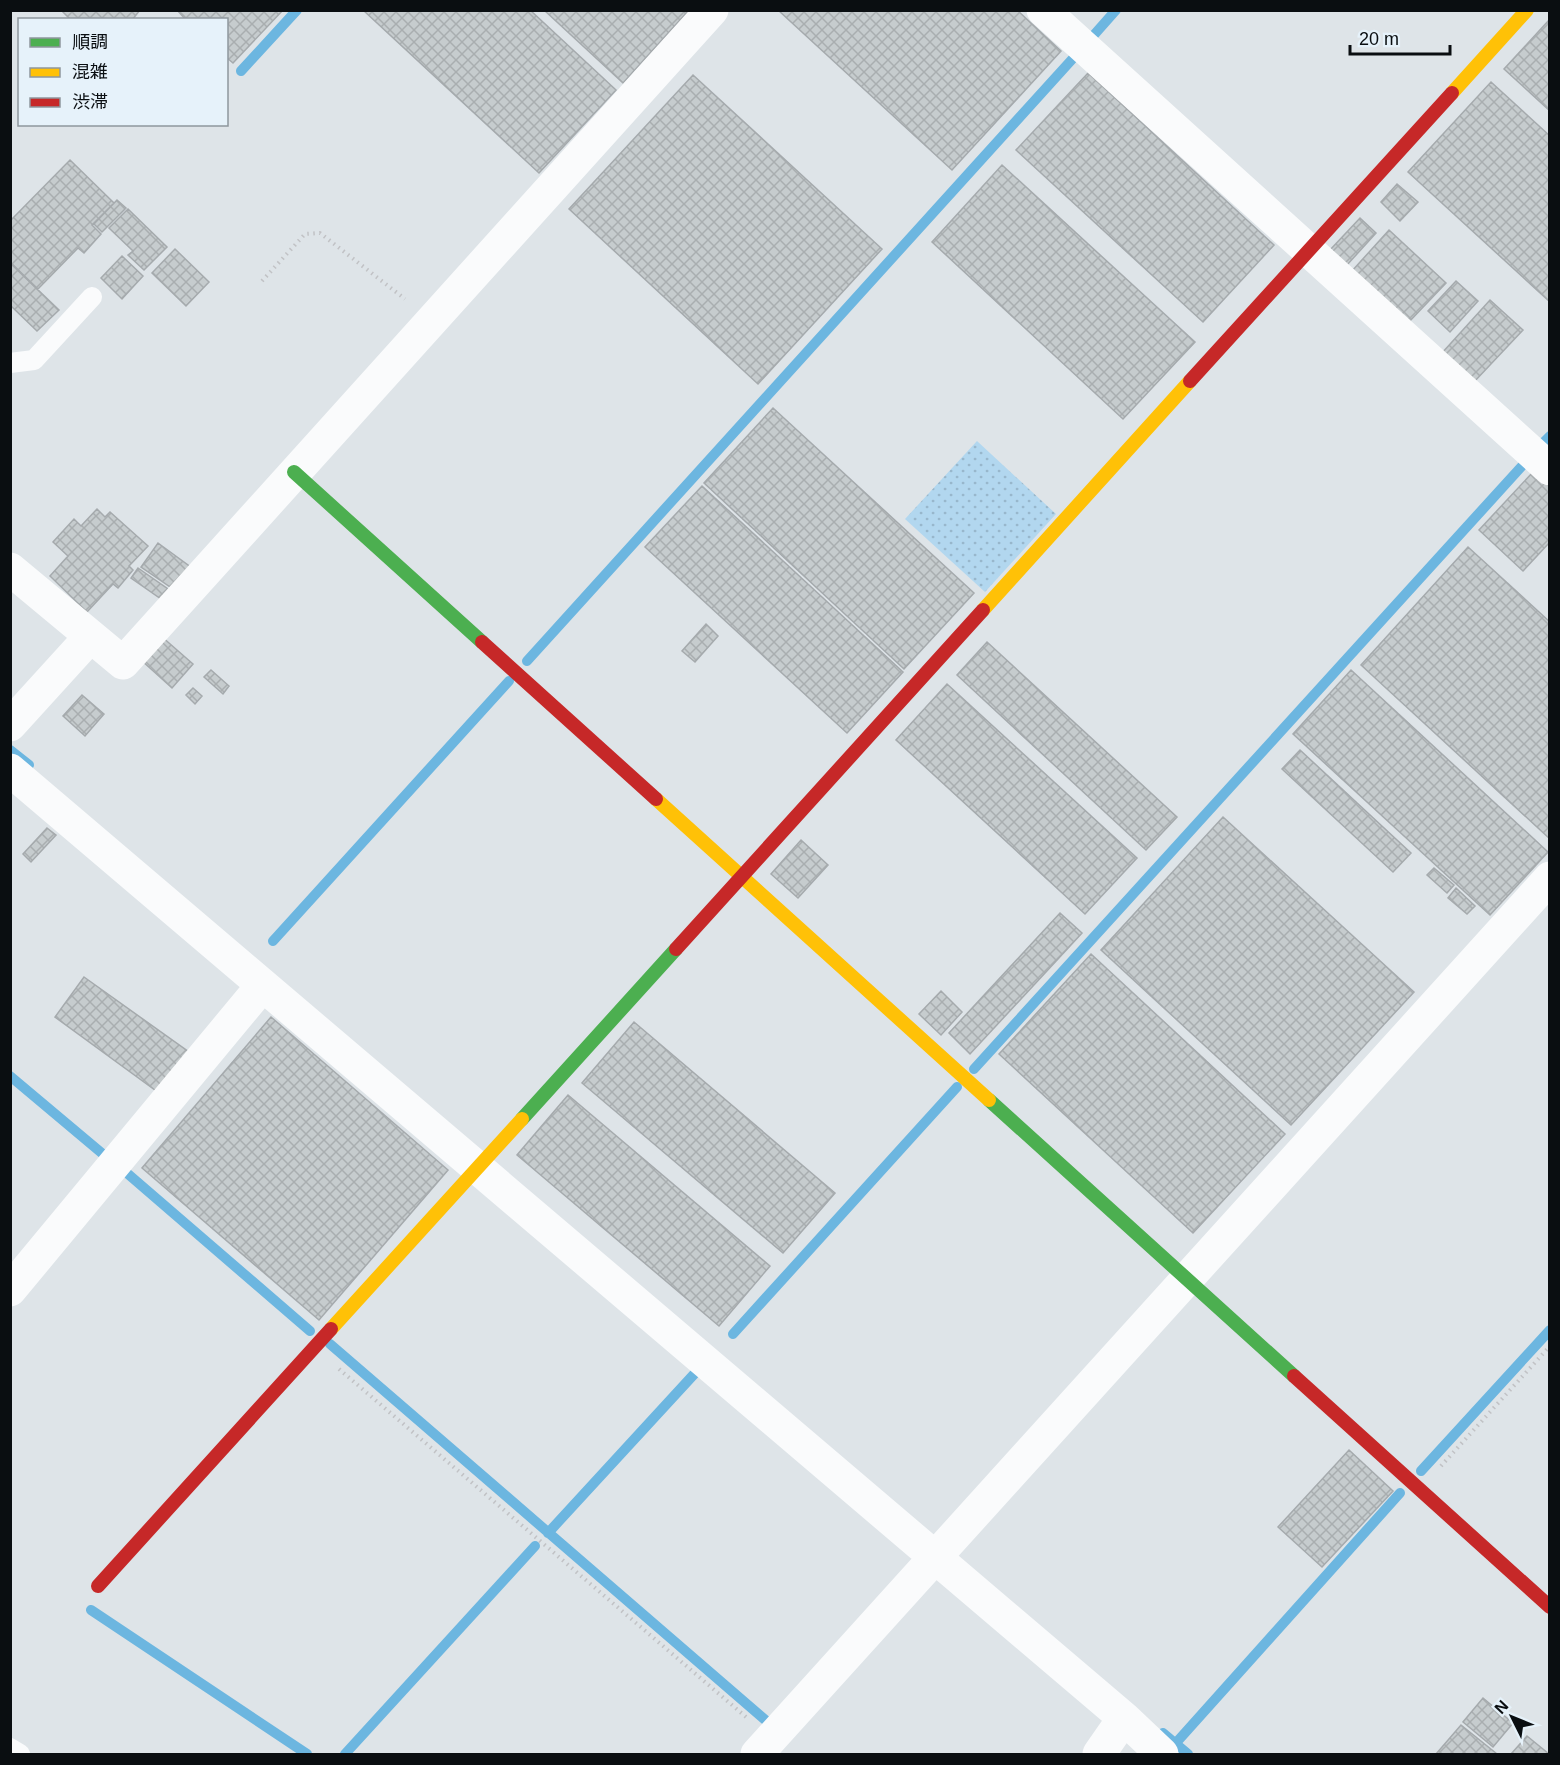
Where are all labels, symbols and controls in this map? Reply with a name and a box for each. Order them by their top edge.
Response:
legend [18,18,228,126]
scale bar [1350,18,1450,56]
text: 20 m [1359,29,1399,49]
text: 順調 [72,32,108,52]
text: 混雑 [72,62,108,82]
text: 渋滞 [72,92,108,112]
north arrow [1482,1687,1542,1747]
text: N [1491,1697,1512,1717]

